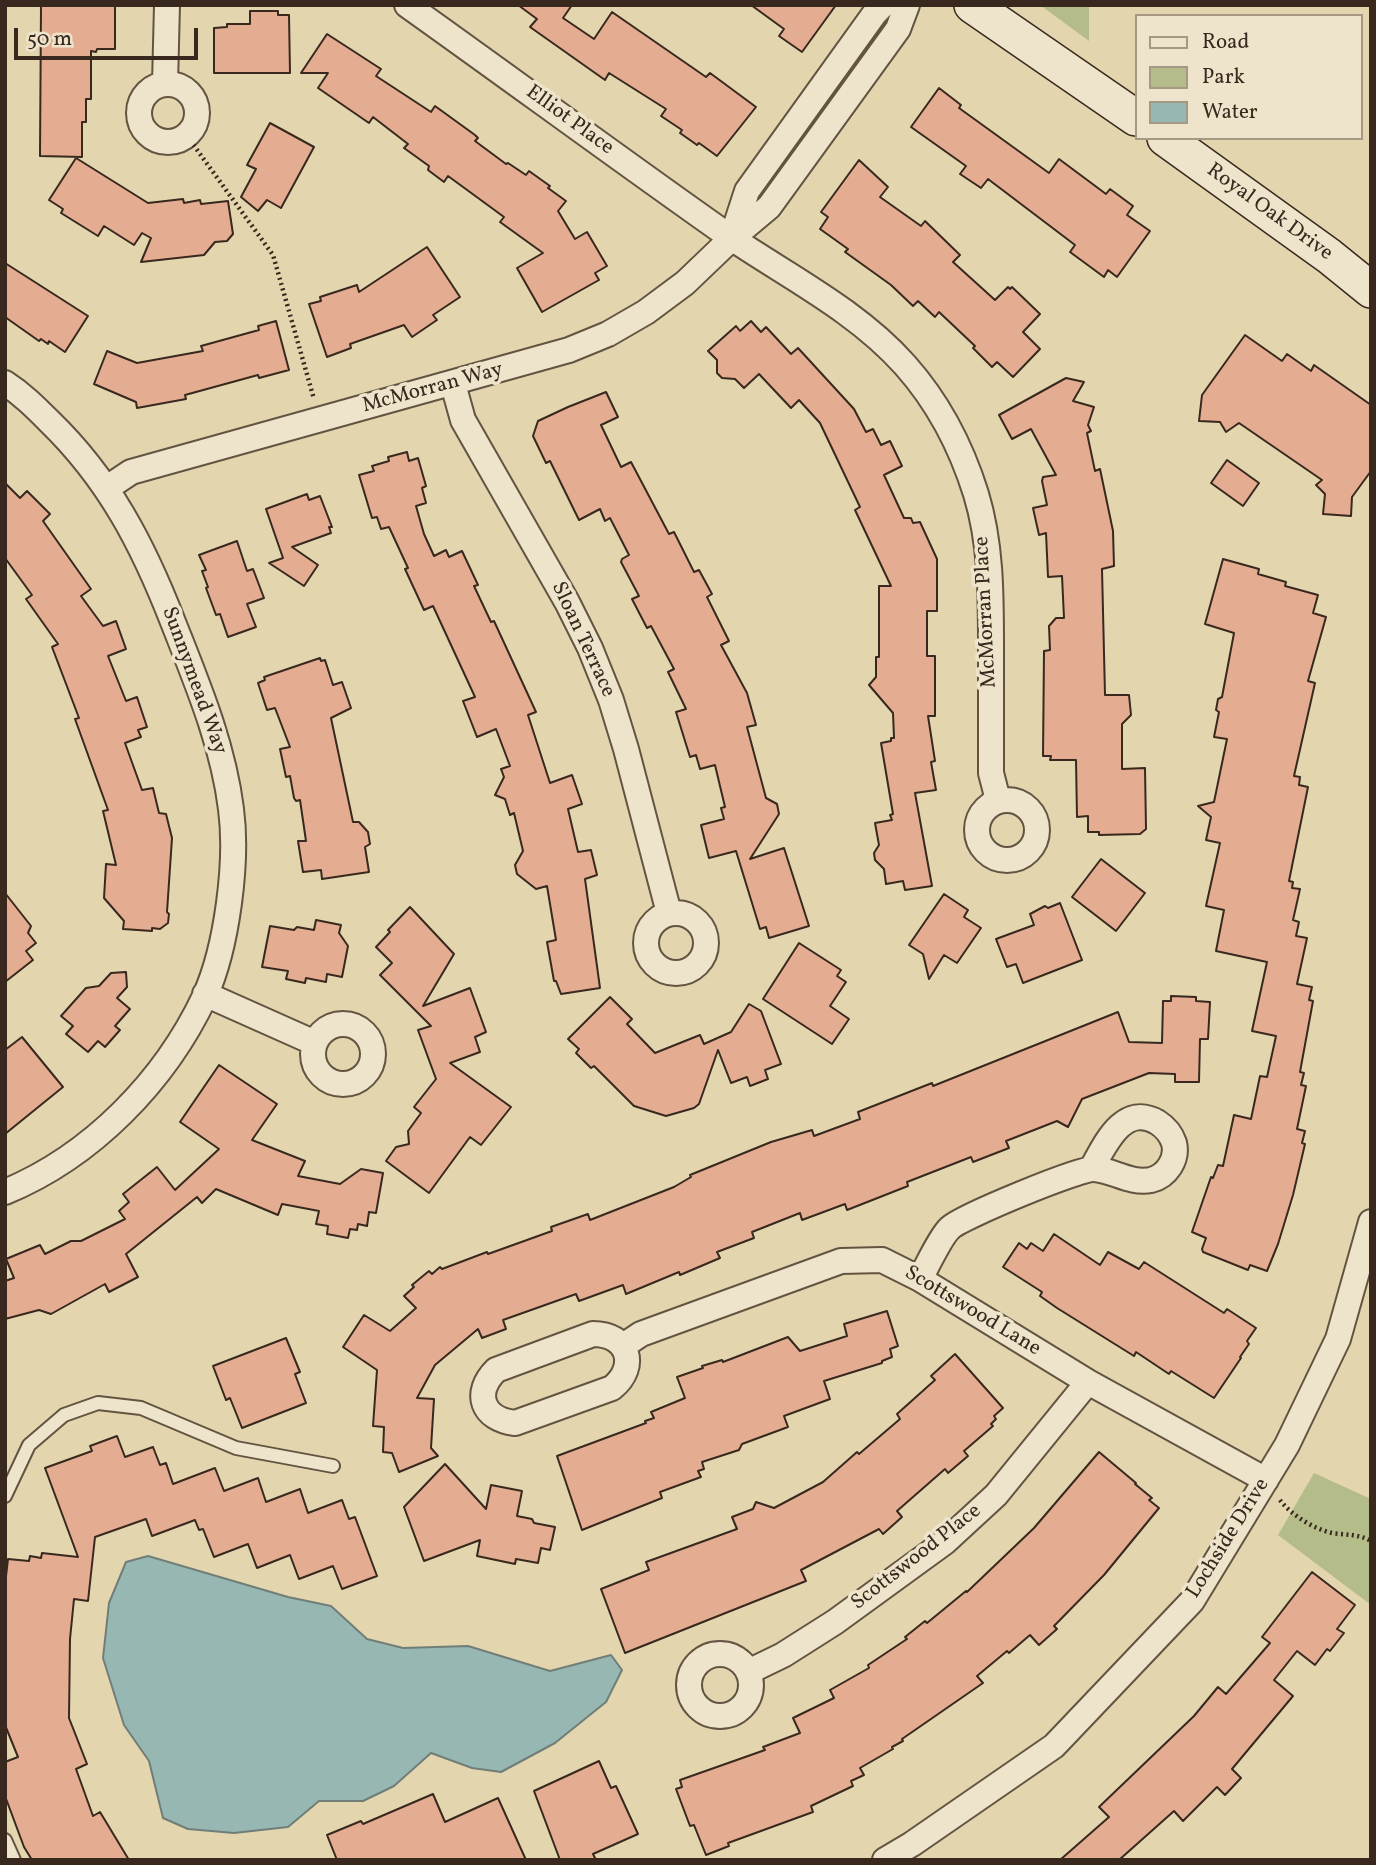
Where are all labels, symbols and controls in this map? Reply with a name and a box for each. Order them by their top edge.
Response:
scale bar [18,14,201,58]
legend [1134,14,1362,140]
text: 50 m [27,25,72,54]
text: Road [1202,28,1249,57]
text: Park [1202,63,1245,92]
street label: Elliot Place [520,81,618,161]
text: Water [1202,98,1258,127]
street label: Royal Oak Drive [1201,159,1337,267]
street label: McMorran Way [360,358,506,420]
street label: McMorran Place [970,535,1004,689]
street label: Sloan Terrace [544,578,620,702]
street label: Sunnymead Way [155,604,231,758]
street label: Scottswood Lane [899,1261,1045,1363]
street label: Lochside Drive [1182,1474,1276,1604]
street label: Scottswood Place [847,1499,987,1617]

